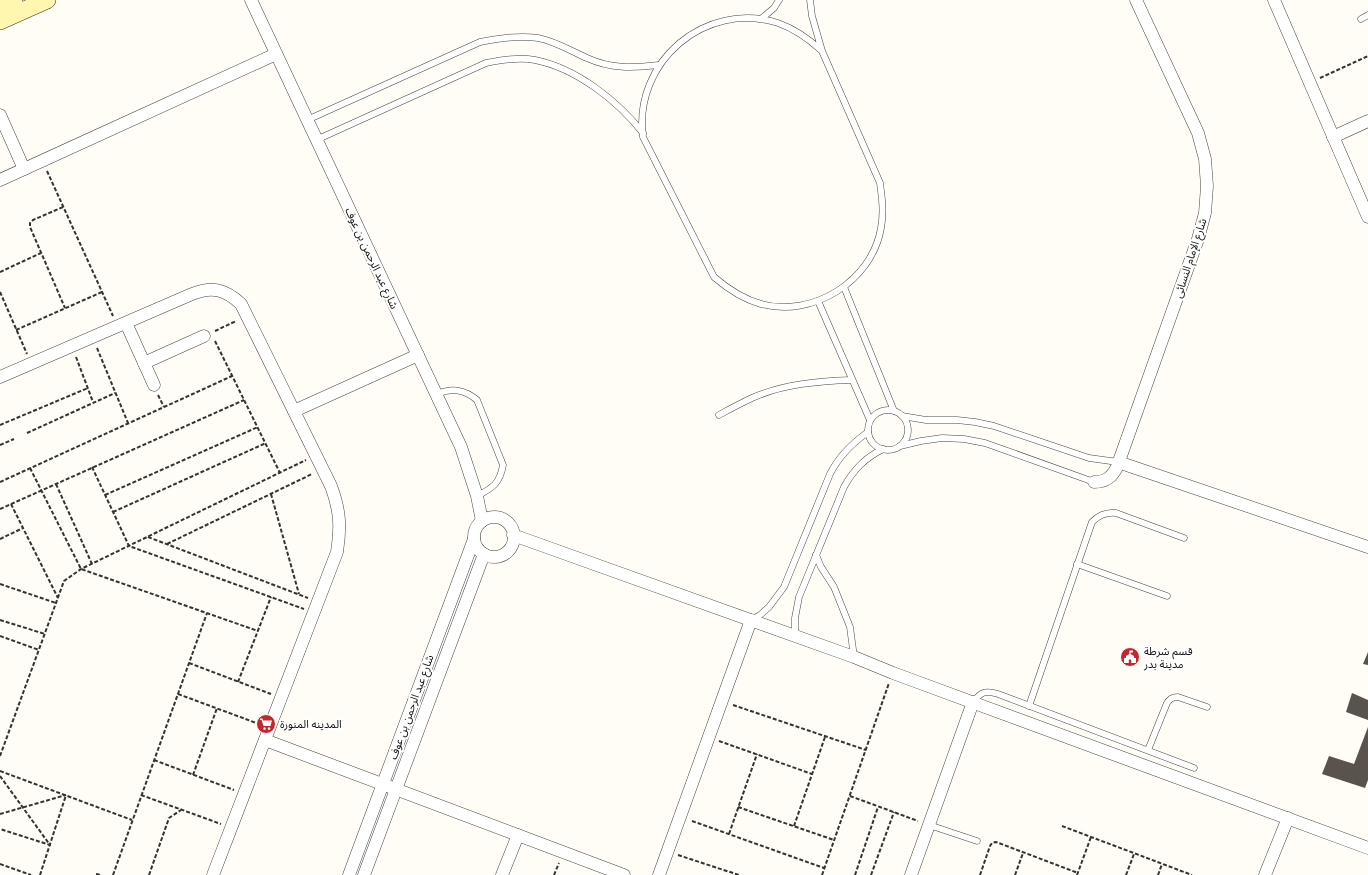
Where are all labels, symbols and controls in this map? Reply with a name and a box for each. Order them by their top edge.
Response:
street label: شارع عبد الرحمن بن عوف [341,205,401,312]
street label: شارع الإمام النسائى [1171,216,1211,300]
place label: قسم شرطة مدينة بدر [1143,645,1193,671]
public building icon: قسم شرطة مدينة بدر [1119,646,1141,668]
street label: شارع عبد الرحمن بن عوف [386,653,438,762]
supermarket icon: المدينه المنورة [255,713,277,735]
place label: المدينه المنورة [280,718,342,731]

